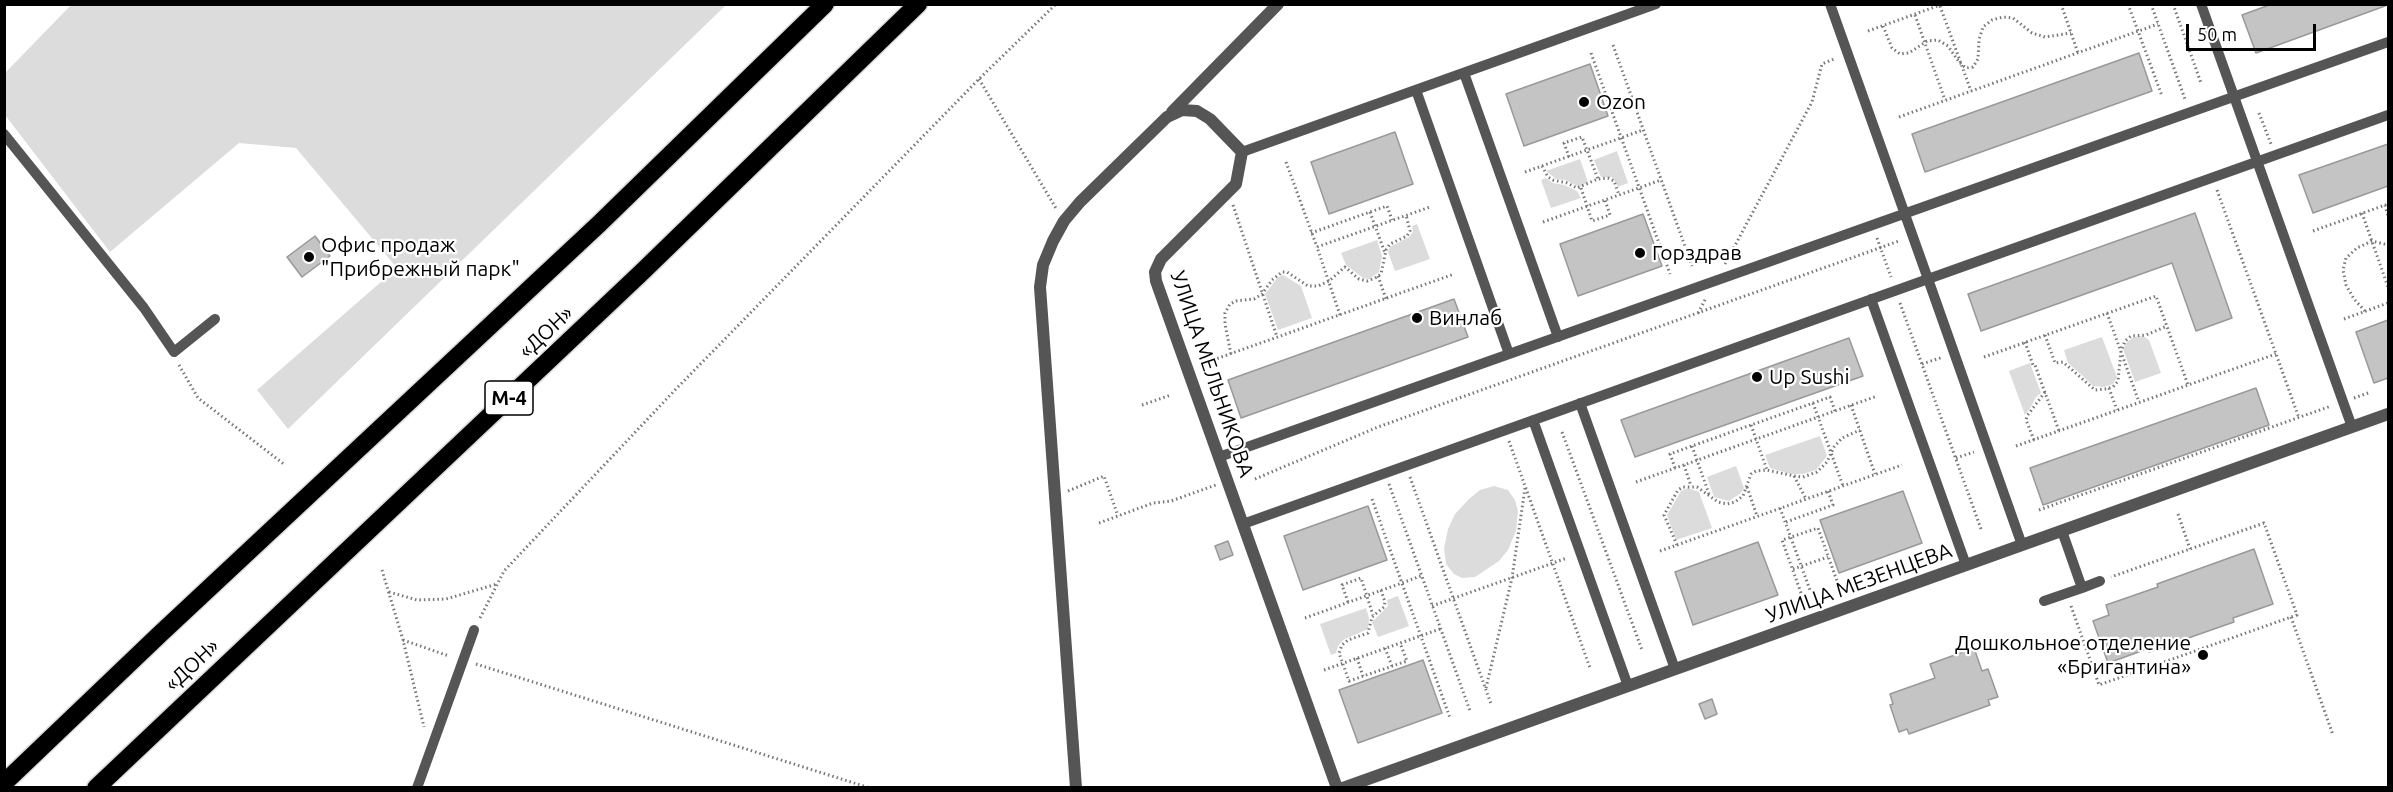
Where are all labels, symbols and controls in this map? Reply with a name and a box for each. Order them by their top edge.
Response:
scale bar [2189,12,2320,50]
text: 50 m [2197,24,2237,44]
place label: Ozon [1596,89,1646,115]
marker: Ozon [1577,95,1591,109]
place label: Офис продаж "Прибрежный парк" [321,232,520,282]
place label: Горздрав [1652,240,1742,266]
marker: Горздрав [1633,246,1647,260]
marker: Офис продаж "Прибрежный парк" [302,250,316,264]
street label: УЛИЦА МЕЛЬНИКОВА [1165,268,1259,480]
street label: «ДОН» [514,301,578,363]
place label: Винлаб [1429,305,1502,331]
marker: Винлаб [1410,311,1424,325]
place label: Up Sushi [1769,364,1850,390]
marker: Up Sushi [1750,370,1764,384]
road number: М-4 [485,381,533,415]
street label: УЛИЦА МЕЗЕНЦЕВА [1763,538,1955,628]
place label: Дошкольное отделение «Бригантина» [1955,630,2191,680]
street label: «ДОН» [160,634,224,696]
marker: Дошкольное отделение «Бригантина» [2196,648,2210,662]

